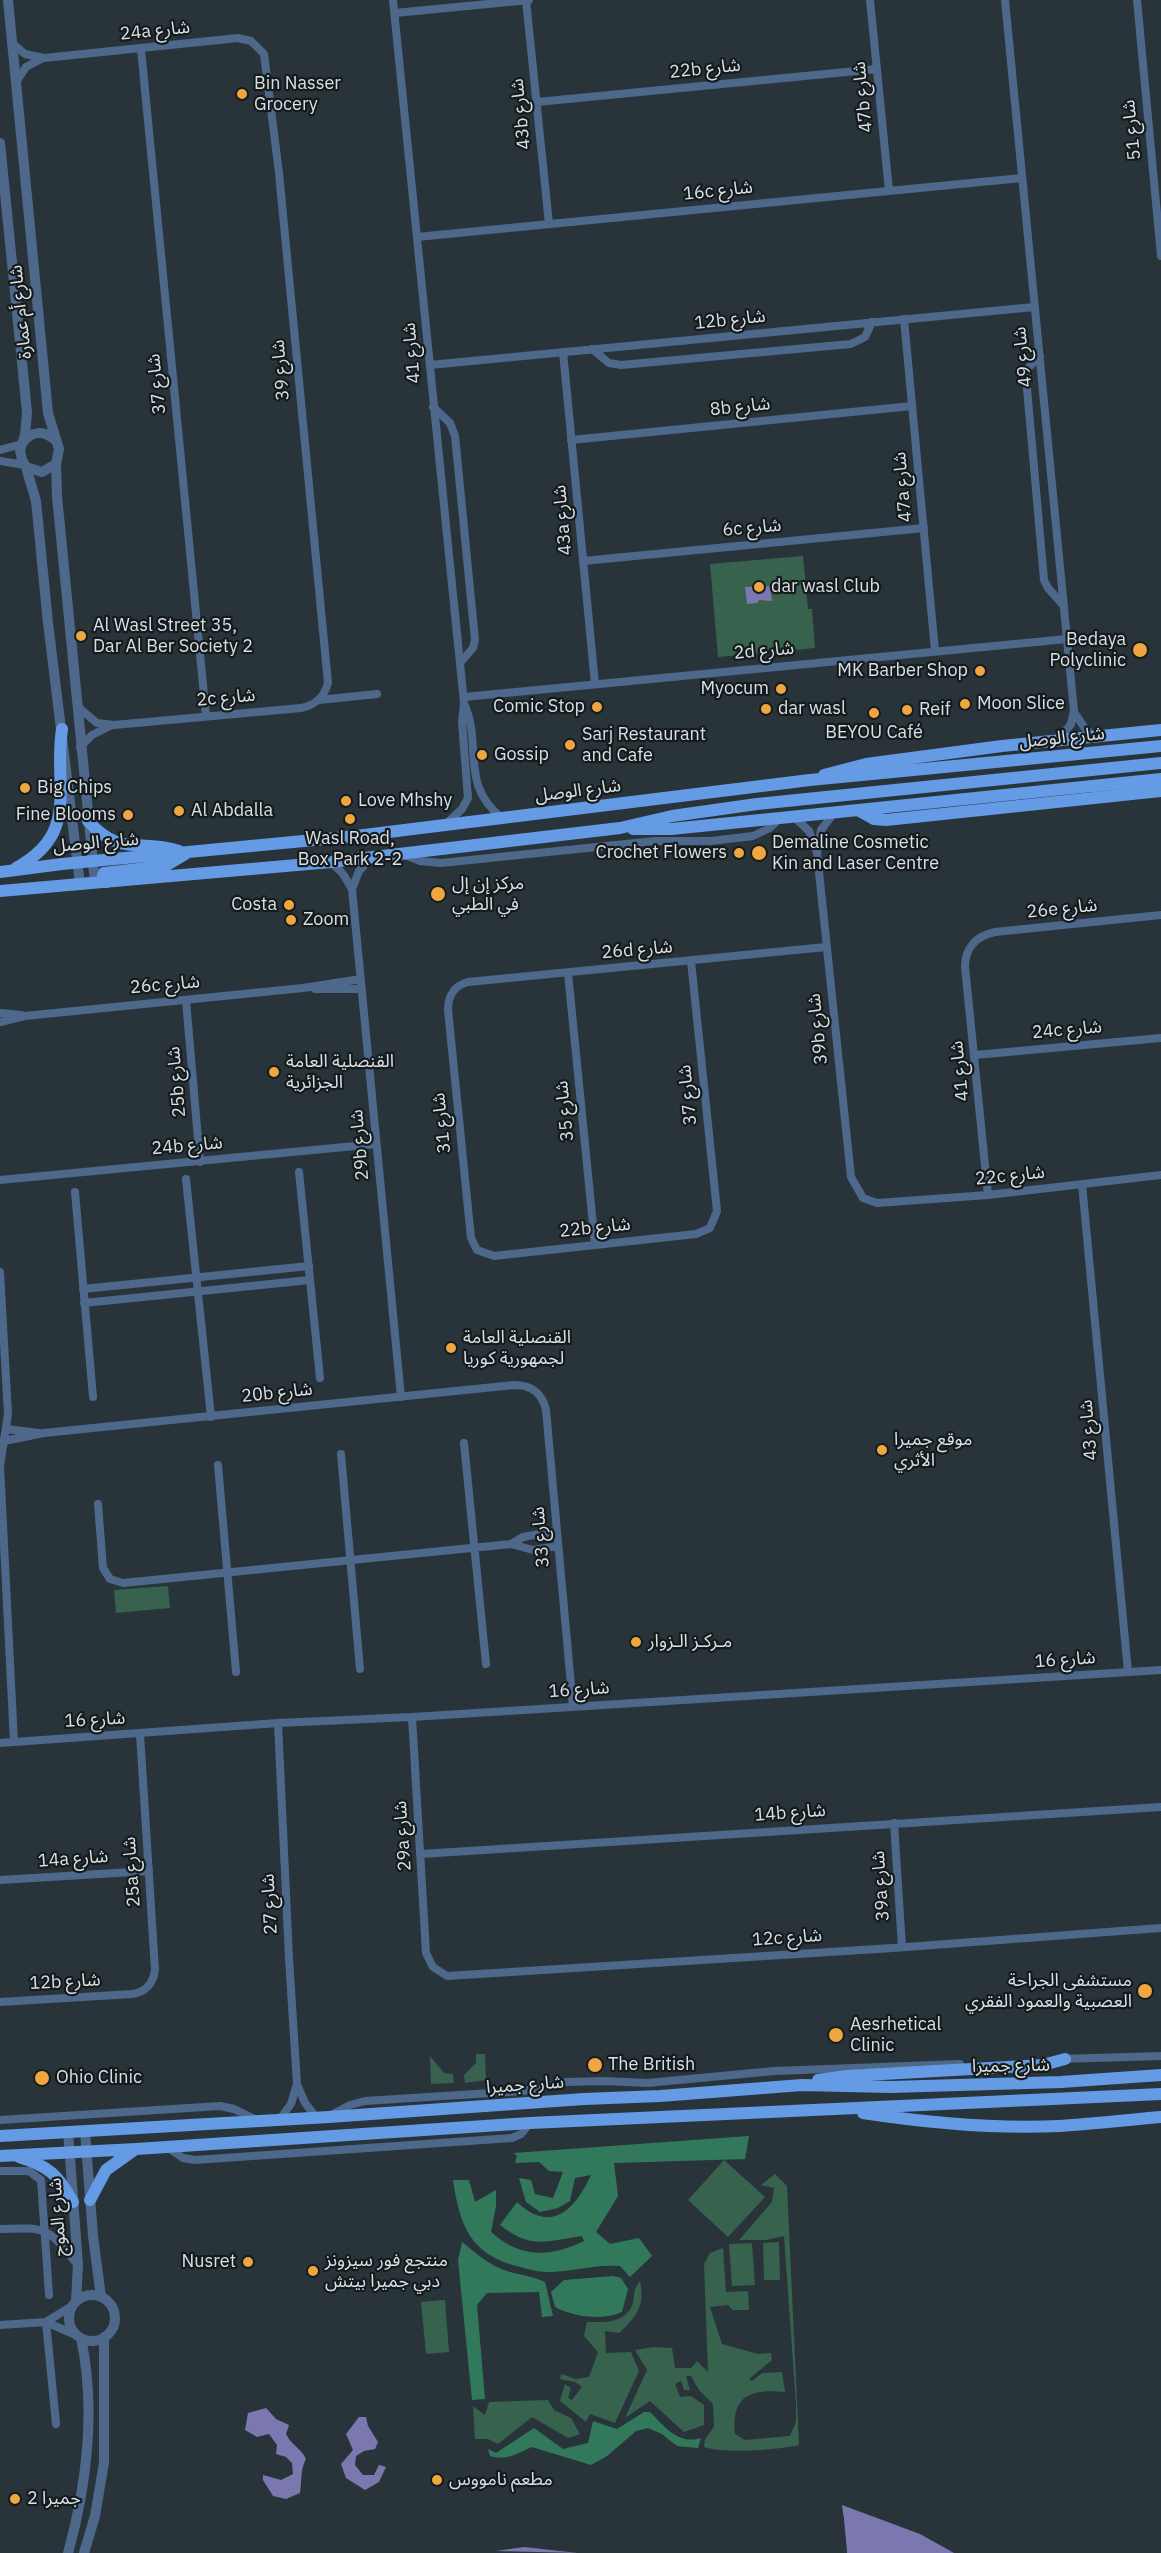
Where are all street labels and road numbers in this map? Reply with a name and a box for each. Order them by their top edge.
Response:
street label: 24a شارع [119,17,191,45]
street label: 22b شارع [668,55,742,83]
street label: 47b شارع [849,60,877,134]
street label: 43b شارع [507,77,535,151]
street label: شارع 51 [1118,99,1146,161]
street label: 16c شارع [682,177,754,205]
street label: شارع أم عمارة [5,264,37,360]
street label: 12b شارع [693,306,767,334]
street label: شارع 41 [399,322,425,384]
street label: شارع 49 [1009,326,1037,388]
street label: شارع 39 [268,339,294,401]
street label: شارع 37 [143,353,171,415]
street label: 8b شارع [709,393,771,421]
street label: 47a شارع [889,451,917,523]
street label: 43a شارع [549,484,577,556]
street label: 6c شارع [722,515,782,541]
street label: 2d شارع [733,638,795,664]
street label: 2c شارع [196,685,256,711]
street label: شارع الوصل [1018,723,1106,753]
street label: شارع الوصل [534,775,622,807]
street label: شارع الوصل [52,828,140,858]
street label: 26e شارع [1026,895,1098,923]
street label: 26d شارع [601,936,673,964]
street label: 26c شارع [129,971,201,999]
street label: 39b شارع [804,992,832,1066]
street label: 24c شارع [1031,1016,1103,1044]
street label: شارع 41 [946,1040,974,1102]
street label: 25b شارع [163,1046,191,1118]
street label: شارع 37 [674,1064,702,1126]
street label: شارع 35 [551,1080,579,1142]
street label: شارع 31 [428,1092,456,1154]
street label: 29b شارع [346,1109,374,1181]
street label: 24b شارع [151,1132,223,1160]
street label: 22c شارع [974,1162,1046,1190]
street label: 22b شارع [558,1214,632,1242]
street label: 20b شارع [240,1379,314,1407]
street label: شارع 43 [1076,1399,1102,1461]
street label: شارع 33 [528,1506,554,1568]
street label: شارع 16 [1034,1647,1096,1673]
street label: شارع 16 [548,1677,610,1703]
street label: شارع 16 [64,1708,126,1732]
street label: 29a شارع [390,1800,416,1872]
street label: 14b شارع [754,1800,826,1826]
street label: 25a شارع [119,1836,145,1908]
street label: 14a شارع [37,1846,109,1872]
street label: 39a شارع [868,1850,894,1922]
street label: شارع 27 [258,1873,282,1935]
street label: 12c شارع [751,1925,823,1951]
street label: 12b شارع [29,1969,101,1995]
street label: شارع جميرا [972,2055,1050,2077]
street label: شارع جميرا [485,2072,565,2098]
street label: شارع الموج [44,2177,72,2257]

